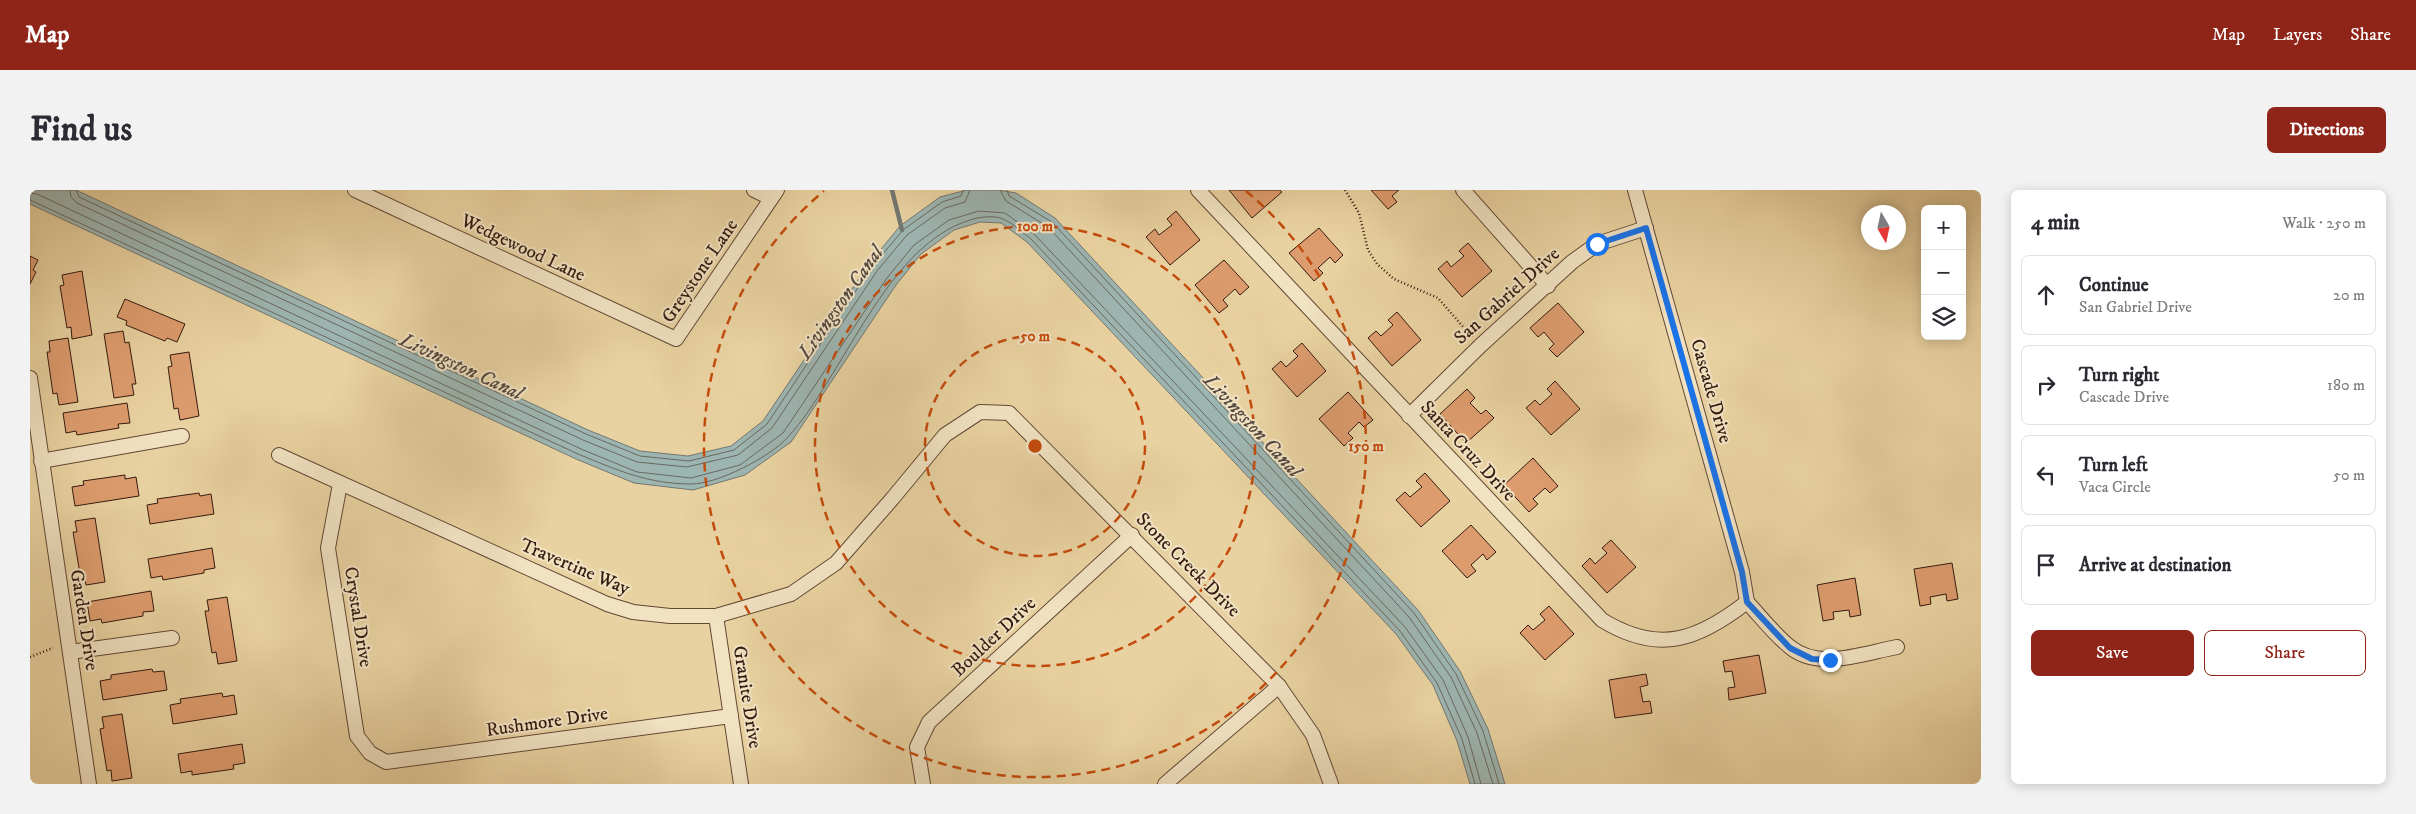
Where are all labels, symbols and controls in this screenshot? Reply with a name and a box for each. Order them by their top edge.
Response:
text: Map [25,20,69,50]
text: Map [2212,24,2245,46]
text: Layers [2273,24,2322,46]
text: Share [2350,24,2391,46]
button: Directions [2267,107,2386,153]
text: Find us [30,108,132,152]
north arrow [1861,205,1906,250]
map controls [1921,205,1966,340]
button: + [1921,205,1966,250]
street label: Wedgewood Lane [456,209,589,287]
text: 4 min [2031,210,2080,236]
text: Walk · 250 m [2282,213,2366,233]
street label: Greystone Lane [657,215,743,327]
text: 100 m [1017,217,1054,236]
route start [1586,233,1609,256]
water label: Livingston Canal [792,240,890,365]
street label: San Gabriel Drive [1449,242,1565,349]
button: − [1921,250,1966,295]
text: Continue [2079,274,2149,297]
icon: ahead [2032,281,2060,309]
text: 20 m [2333,285,2365,305]
button: layers [1921,295,1966,340]
text: San Gabriel Drive [2079,297,2192,317]
water label: Livingston Canal [395,327,528,407]
text: 50 m [1019,327,1051,346]
street label: Cascade Drive [1685,336,1737,446]
text: Turn right [2079,364,2159,387]
water label: Livingston Canal [1197,368,1308,484]
icon: right [2032,371,2060,399]
text: 180 m [2327,375,2365,395]
text: Cascade Drive [2079,387,2169,407]
street label: Santa Cruz Drive [1415,396,1521,506]
centre of rings [1026,437,1044,455]
text: 150 m [1348,437,1384,456]
text: Turn left [2079,454,2148,477]
icon: left [2032,461,2060,489]
text: 50 m [2333,465,2365,485]
text: Vaca Circle [2079,477,2151,497]
street label: Stone Creek Drive [1131,508,1245,622]
street label: Travertine Way [517,534,634,601]
icon: arrive [2032,551,2060,579]
text: Arrive at destination [2079,554,2231,577]
street label: Crystal Drive [339,565,377,669]
street label: Garden Drive [65,568,103,672]
street label: Boulder Drive [947,592,1041,682]
button: Save [2031,630,2194,676]
button: Share [2204,630,2366,676]
street label: Granite Drive [728,644,766,750]
route end [1819,649,1842,672]
street label: Rushmore Drive [485,702,610,742]

